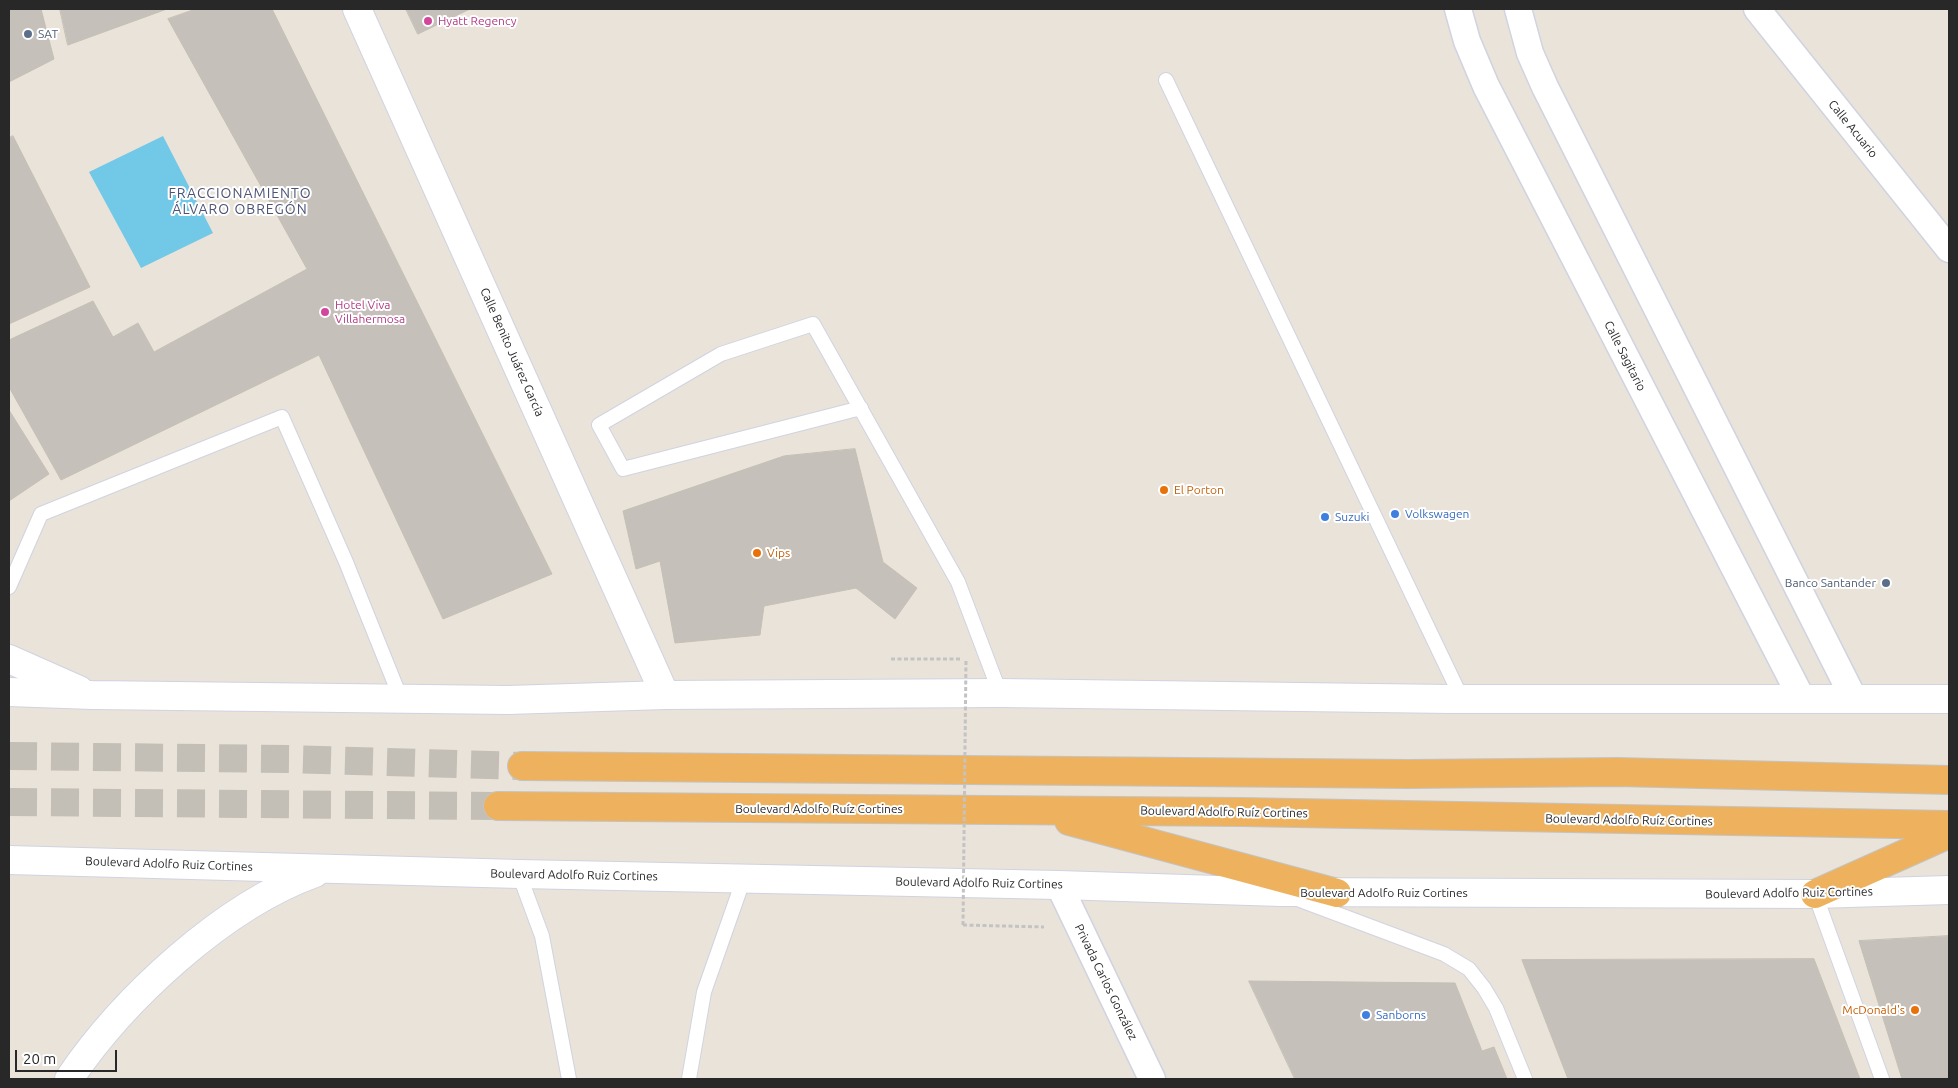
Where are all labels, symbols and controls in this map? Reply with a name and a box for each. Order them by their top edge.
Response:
place label: Hyatt Regency [438,14,516,28]
marker: Hyatt Regency [422,15,434,27]
place label: SAT [38,27,58,41]
marker: SAT [22,28,34,40]
street label: Calle Acuario [1825,97,1881,161]
district label: FRACCIONAMIENTO ÁLVARO OBREGÓN [167,185,313,218]
street label: Calle Benito Juárez García [477,285,547,419]
place label: Hotel Viva Villahermosa [335,298,405,326]
marker: Hotel Viva Villahermosa [319,306,331,318]
street label: Calle Sagitario [1601,319,1649,393]
place label: El Porton [1174,483,1224,497]
marker: El Porton [1158,484,1170,496]
place label: Volkswagen [1405,507,1469,521]
marker: Volkswagen [1389,508,1401,520]
place label: Suzuki [1335,510,1369,524]
marker: Suzuki [1319,511,1331,523]
place label: Vips [767,546,790,560]
marker: Vips [751,547,763,559]
place label: Banco Santander [1785,576,1876,590]
marker: Banco Santander [1880,577,1892,589]
street label: Boulevard Adolfo Ruíz Cortines [735,802,903,816]
street label: Boulevard Adolfo Ruíz Cortines [1140,803,1308,821]
street label: Boulevard Adolfo Ruíz Cortines [1545,811,1713,829]
street label: Boulevard Adolfo Ruiz Cortines [85,854,253,874]
street label: Boulevard Adolfo Ruiz Cortines [490,866,658,884]
street label: Boulevard Adolfo Ruiz Cortines [895,874,1063,892]
street label: Boulevard Adolfo Ruiz Cortines [1705,884,1873,902]
street label: Boulevard Adolfo Ruiz Cortines [1300,886,1468,900]
street label: Privada Carlos González [1072,922,1140,1042]
place label: McDonald's [1842,1003,1905,1017]
marker: McDonald's [1909,1004,1921,1016]
place label: Sanborns [1376,1008,1426,1022]
marker: Sanborns [1360,1009,1372,1021]
scale bar [18,1040,120,1072]
text: 20 m [23,1050,56,1067]

